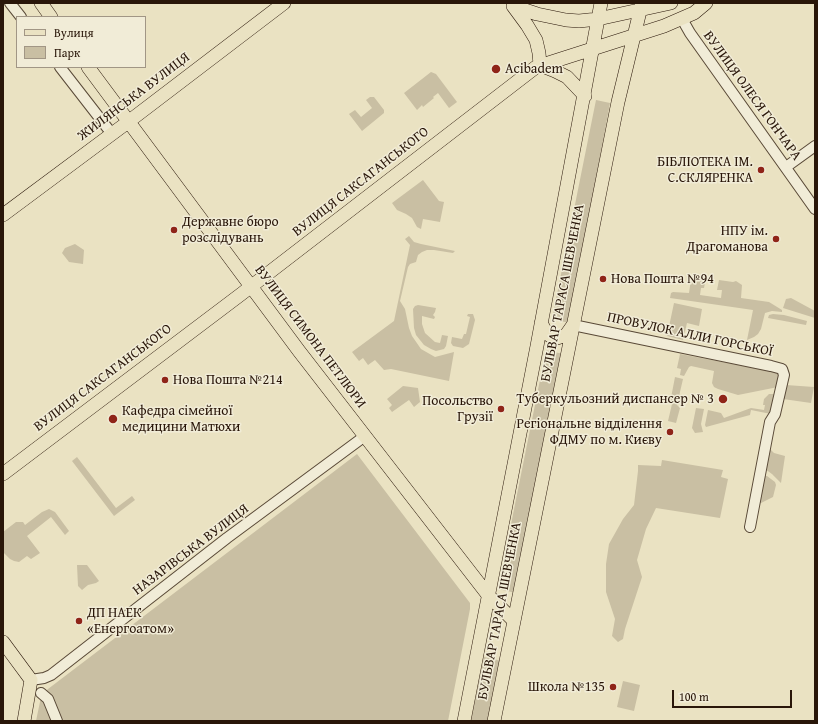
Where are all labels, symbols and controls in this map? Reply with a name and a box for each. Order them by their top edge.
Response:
legend [16,16,146,68]
text: Вулиця [54,24,94,41]
street label: ВУЛИЦЯ ОЛЕСЯ ГОНЧАРА [699,28,805,164]
text: Парк [54,44,80,61]
street label: ЖИЛЯНСЬКА ВУЛИЦЯ [75,49,193,145]
place label: Acibadem [505,61,563,77]
marker: Acibadem [490,63,502,75]
street label: ВУЛИЦЯ САКСАГАНСЬКОГО [290,124,432,240]
place label: БІБЛІОТЕКА ІМ. С.СКЛЯРЕНКА [657,154,753,186]
marker: БІБЛІОТЕКА ІМ. С.СКЛЯРЕНКА [756,165,766,175]
street label: БУЛЬВАР ТАРАСА ШЕВЧЕНКА [538,203,588,383]
place label: Державне бюро розслідувань [182,214,279,246]
place label: НПУ ім. Драгоманова [686,223,768,256]
marker: Державне бюро розслідувань [169,225,179,235]
marker: НПУ ім. Драгоманова [771,234,781,244]
street label: ВУЛИЦЯ СИМОНА ПЕТЛЮРИ [251,262,369,412]
place label: Нова Пошта №94 [611,271,714,287]
marker: Нова Пошта №94 [598,274,608,284]
street label: ПРОВУЛОК АЛЛИ ГОРСЬКОЇ [606,309,774,361]
street label: ВУЛИЦЯ САКСАГАНСЬКОГО [31,321,175,435]
place label: Нова Пошта №214 [173,372,283,388]
marker: Нова Пошта №214 [160,375,170,385]
place label: Туберкульозний диспансер № 3 [517,391,714,407]
place label: Посольство Грузії [422,393,493,426]
marker: Туберкульозний диспансер № 3 [717,393,729,405]
place label: Кафедра сімейної медицини Матюхи [122,403,240,436]
marker: Посольство Грузії [496,404,506,414]
marker: Кафедра сімейної медицини Матюхи [107,413,119,425]
place label: Регіональне відділення ФДМУ по м. Києву [517,416,662,448]
marker: Регіональне відділення ФДМУ по м. Києву [665,427,675,437]
street label: НАЗАРІВСЬКА ВУЛИЦЯ [130,501,252,599]
street label: БУЛЬВАР ТАРАСА ШЕВЧЕНКА [475,521,525,701]
place label: ДП НАЕК «Енергоатом» [87,605,174,638]
marker: ДП НАЕК «Енергоатом» [74,616,84,626]
place label: Школа №135 [528,679,605,695]
marker: Школа №135 [608,682,618,692]
scale bar [674,682,794,708]
text: 100 m [679,688,709,705]

